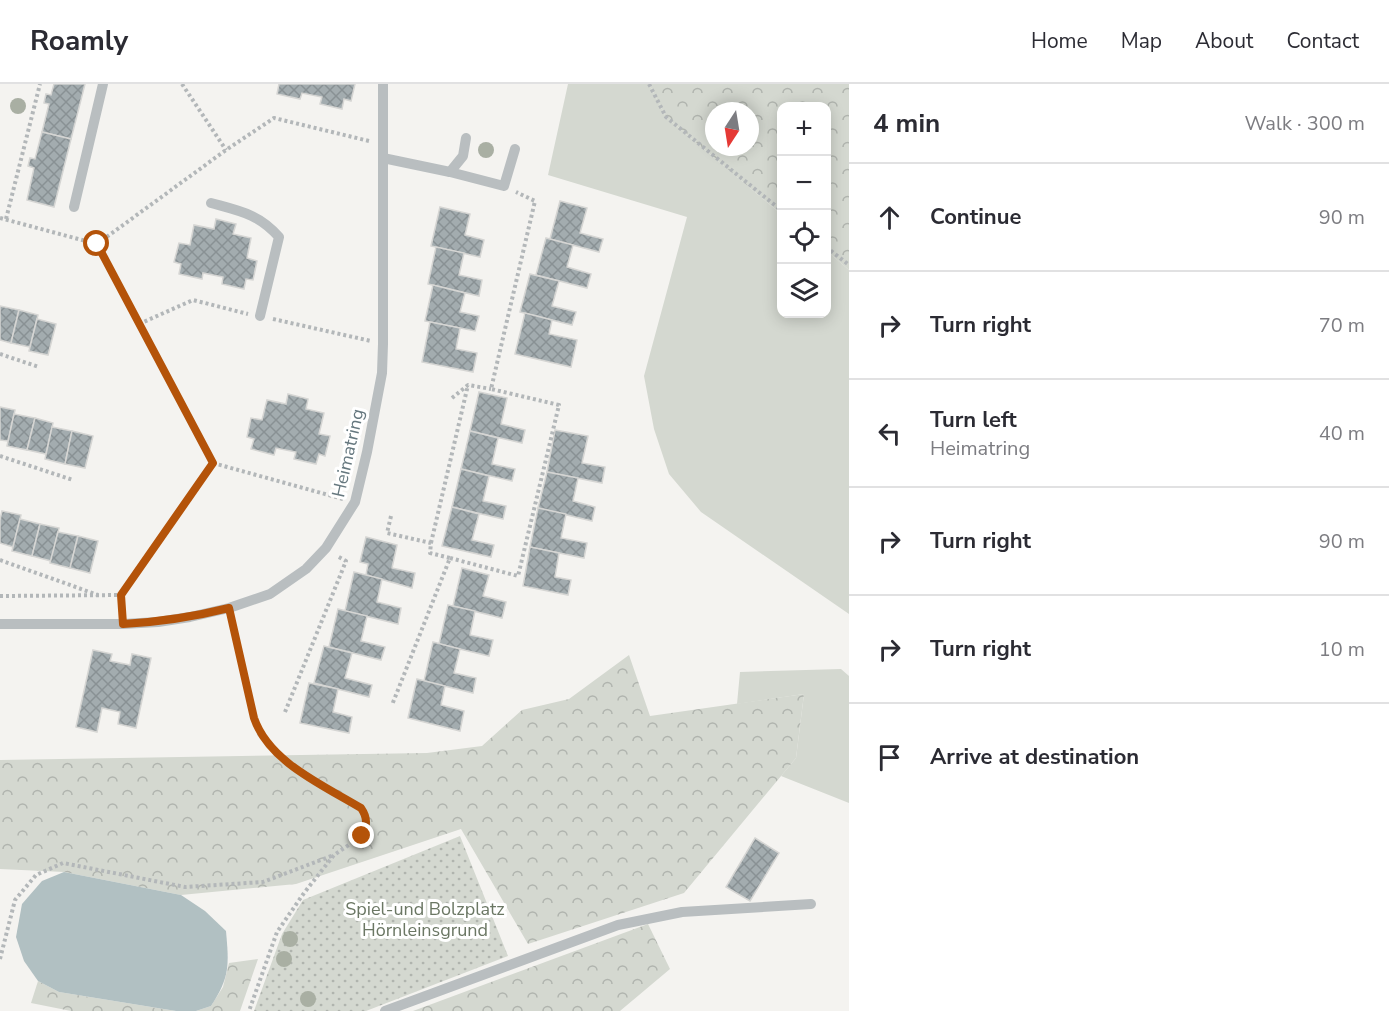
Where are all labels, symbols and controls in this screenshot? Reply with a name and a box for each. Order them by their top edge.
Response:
text: Roamly [30,22,128,60]
text: Home [1031,27,1088,55]
text: Map [1121,27,1162,55]
text: About [1195,27,1253,55]
text: Contact [1286,27,1359,55]
north arrow [705,102,759,156]
map controls [777,102,831,318]
button: + [777,102,831,156]
text: 4 min [873,106,940,141]
text: Walk · 300 m [1245,110,1365,137]
button: − [777,156,831,210]
icon: ahead [873,201,906,234]
text: Continue [930,202,1021,232]
text: 90 m [1319,204,1365,231]
button: locate [777,210,831,264]
route start [83,230,109,256]
button: layers [777,264,831,318]
icon: right [873,309,906,342]
text: Turn right [930,310,1031,340]
text: 70 m [1319,312,1365,339]
text: Turn left [930,405,1017,435]
street label: Heimatring [326,406,370,500]
icon: left [873,417,906,450]
text: 40 m [1319,420,1365,447]
text: Heimatring [930,435,1030,462]
icon: right [873,525,906,558]
text: Turn right [930,526,1031,556]
text: 90 m [1319,528,1365,555]
icon: right [873,633,906,666]
text: Turn right [930,634,1031,664]
text: 10 m [1319,636,1365,663]
icon: arrive [873,741,906,774]
text: Arrive at destination [930,742,1139,772]
route end [348,822,374,848]
park label: Spiel-und Bolzplatz Hörnleinsgrund [345,897,505,942]

